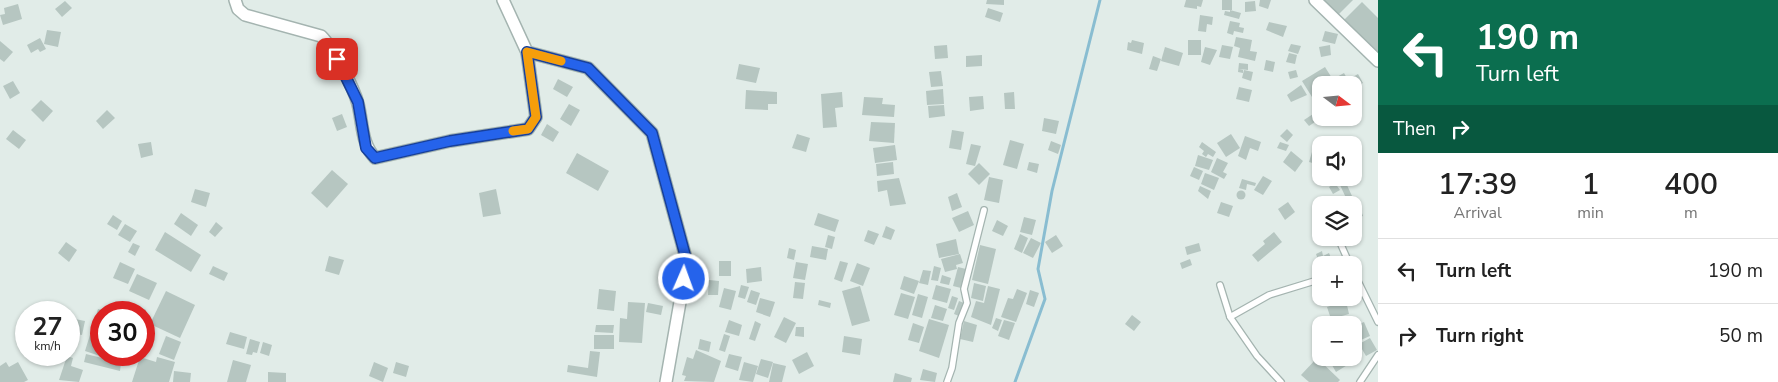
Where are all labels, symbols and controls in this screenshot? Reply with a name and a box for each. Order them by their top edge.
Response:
text: 190 m [1476,14,1579,61]
icon: left [1393,20,1458,85]
pin [316,38,358,80]
icon: arrive [323,45,351,73]
text: Turn left [1476,59,1559,89]
north arrow [1312,76,1362,126]
map controls [1312,76,1362,366]
icon: right [1446,115,1474,143]
text: Then [1393,116,1436,142]
button: sound [1312,136,1362,186]
text: 17:39 [1438,164,1517,205]
text: 1 [1582,164,1600,205]
text: 400 [1664,164,1718,205]
button: layers [1312,196,1362,246]
text: Arrival [1454,202,1502,224]
text: min [1577,202,1604,224]
text: m [1684,202,1698,224]
position arrow [657,252,709,304]
button: + [1312,256,1362,306]
icon: left [1393,257,1421,285]
text: Turn left [1436,258,1511,284]
text: 190 m [1708,258,1763,284]
speed limit sign: 30 [90,301,155,366]
text: 27 [32,310,63,344]
button: − [1312,316,1362,366]
icon: right [1393,322,1421,350]
text: Turn right [1436,323,1523,349]
text: 50 m [1719,323,1763,349]
text: km/h [34,338,61,354]

